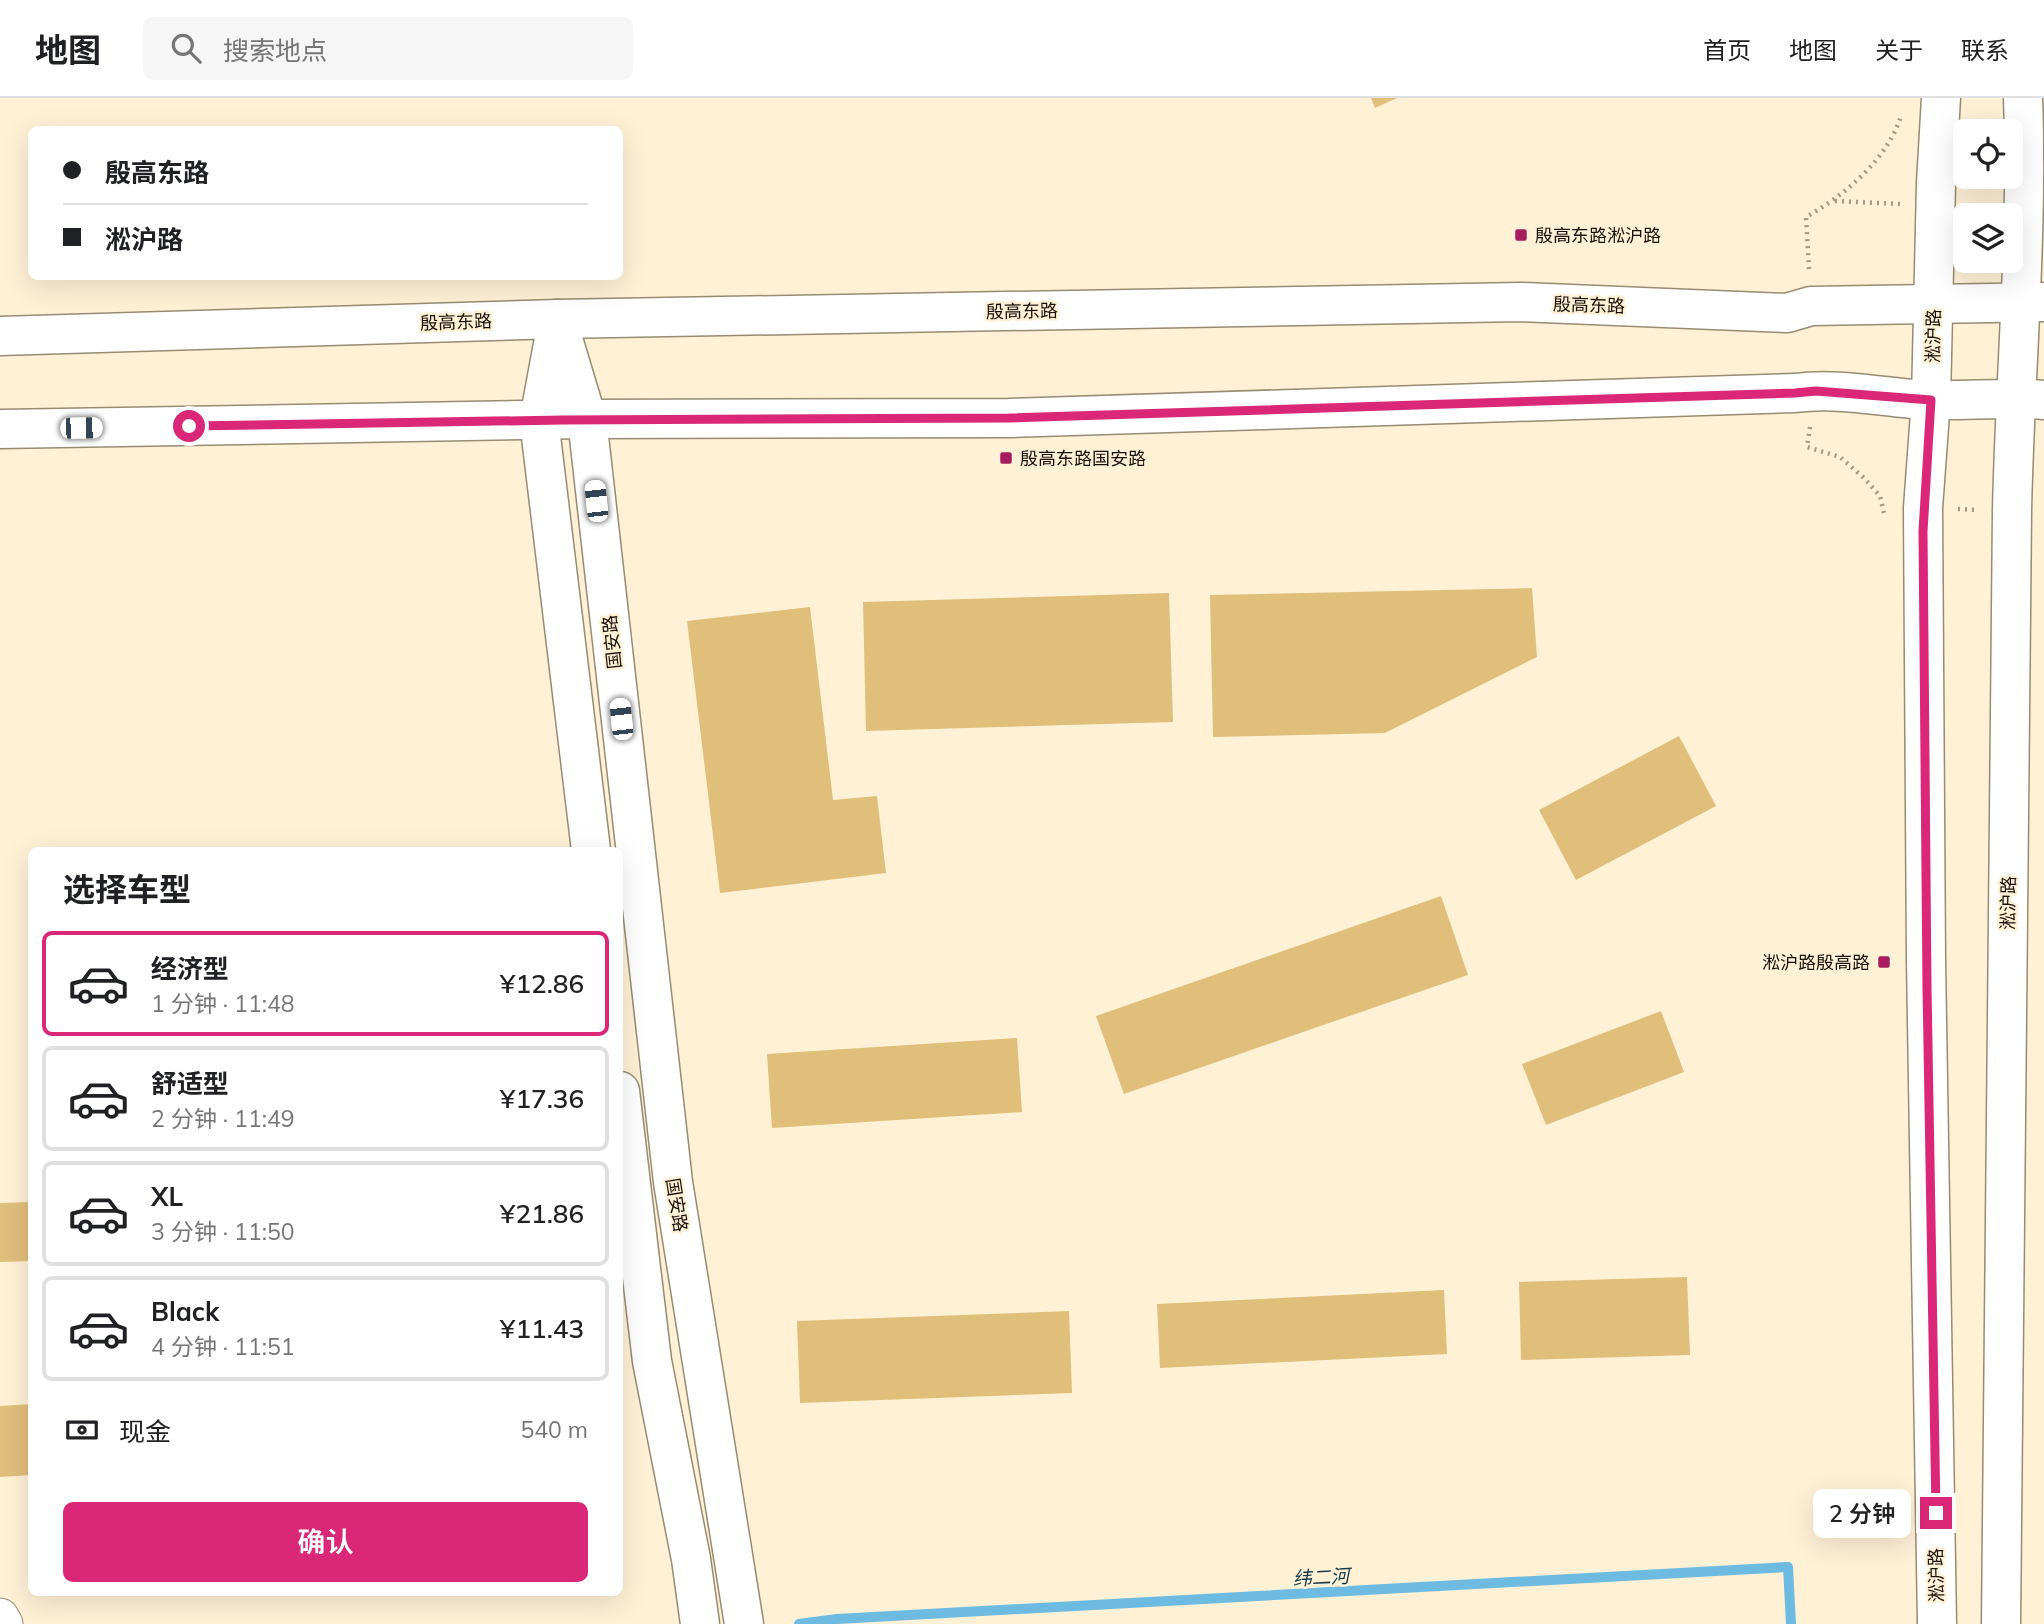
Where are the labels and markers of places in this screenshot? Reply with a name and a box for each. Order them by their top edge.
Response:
place label: 殷高东路淞沪路 [1535,224,1661,247]
marker: 殷高东路淞沪路 [1513,227,1529,243]
place label: 殷高东路国安路 [1020,447,1146,470]
marker: 殷高东路国安路 [998,450,1014,466]
place label: 淞沪路殷高路 [1762,951,1870,974]
marker: 淞沪路殷高路 [1876,954,1892,970]

